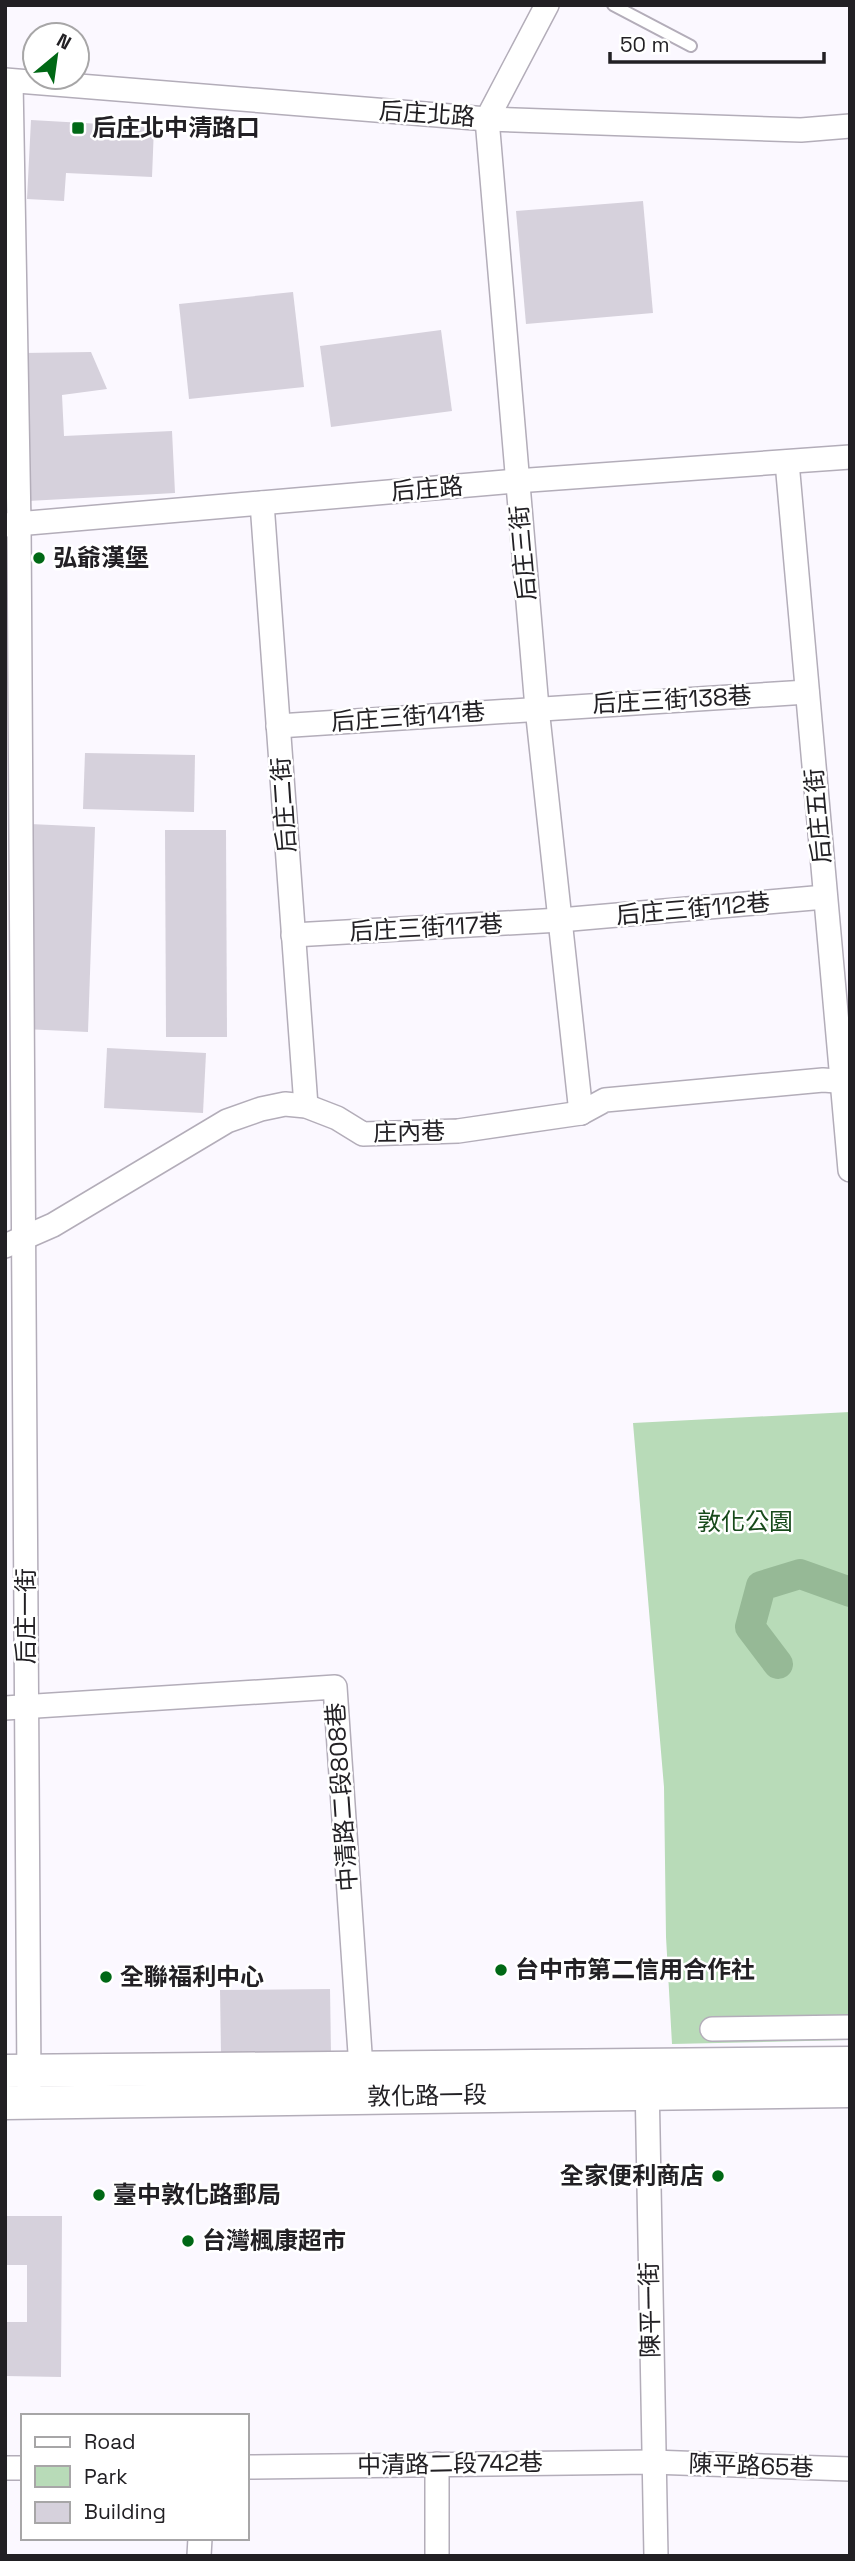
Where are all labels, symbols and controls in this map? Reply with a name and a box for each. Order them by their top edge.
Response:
north arrow [21,21,91,91]
scale bar [610,21,824,65]
text: N [52,28,76,56]
text: 50 m [620,31,670,58]
street label: 后庄北路 [378,95,476,132]
place label: 后庄北中清路口 [92,112,260,143]
marker: 后庄北中清路口 [70,120,86,136]
street label: 后庄路 [390,470,464,507]
street label: 后庄三街 [503,504,542,602]
place label: 弘爺漢堡 [53,542,149,573]
marker: 弘爺漢堡 [31,550,47,566]
street label: 后庄三街138巷 [592,680,752,719]
street label: 后庄三街141巷 [330,696,486,737]
street label: 后庄二街 [265,756,302,854]
street label: 后庄五街 [798,767,837,865]
street label: 后庄三街112巷 [615,886,771,931]
street label: 后庄三街117巷 [348,908,503,947]
street label: 庄內巷 [373,1115,445,1148]
park label: 敦化公園 [697,1506,793,1537]
street label: 后庄一街 [10,1568,41,1664]
street label: 中清路二段808巷 [319,1702,364,1893]
place label: 台中市第二信用合作社 [515,1954,755,1985]
place label: 全聯福利中心 [120,1961,264,1992]
marker: 台中市第二信用合作社 [493,1962,509,1978]
marker: 全聯福利中心 [98,1969,114,1985]
street label: 敦化路一段 [367,2079,487,2112]
place label: 全家便利商店 [560,2160,704,2191]
marker: 全家便利商店 [710,2168,726,2184]
place label: 臺中敦化路郵局 [113,2179,281,2210]
marker: 臺中敦化路郵局 [91,2187,107,2203]
place label: 台灣楓康超市 [202,2225,346,2256]
marker: 台灣楓康超市 [180,2233,196,2249]
street label: 陳平一街 [633,2262,666,2358]
legend [21,2414,248,2540]
text: Road [84,2428,136,2455]
street label: 中清路二段742巷 [357,2446,543,2481]
street label: 陳平路65巷 [688,2448,814,2483]
text: Park [84,2463,128,2490]
text: Building [84,2498,166,2525]

